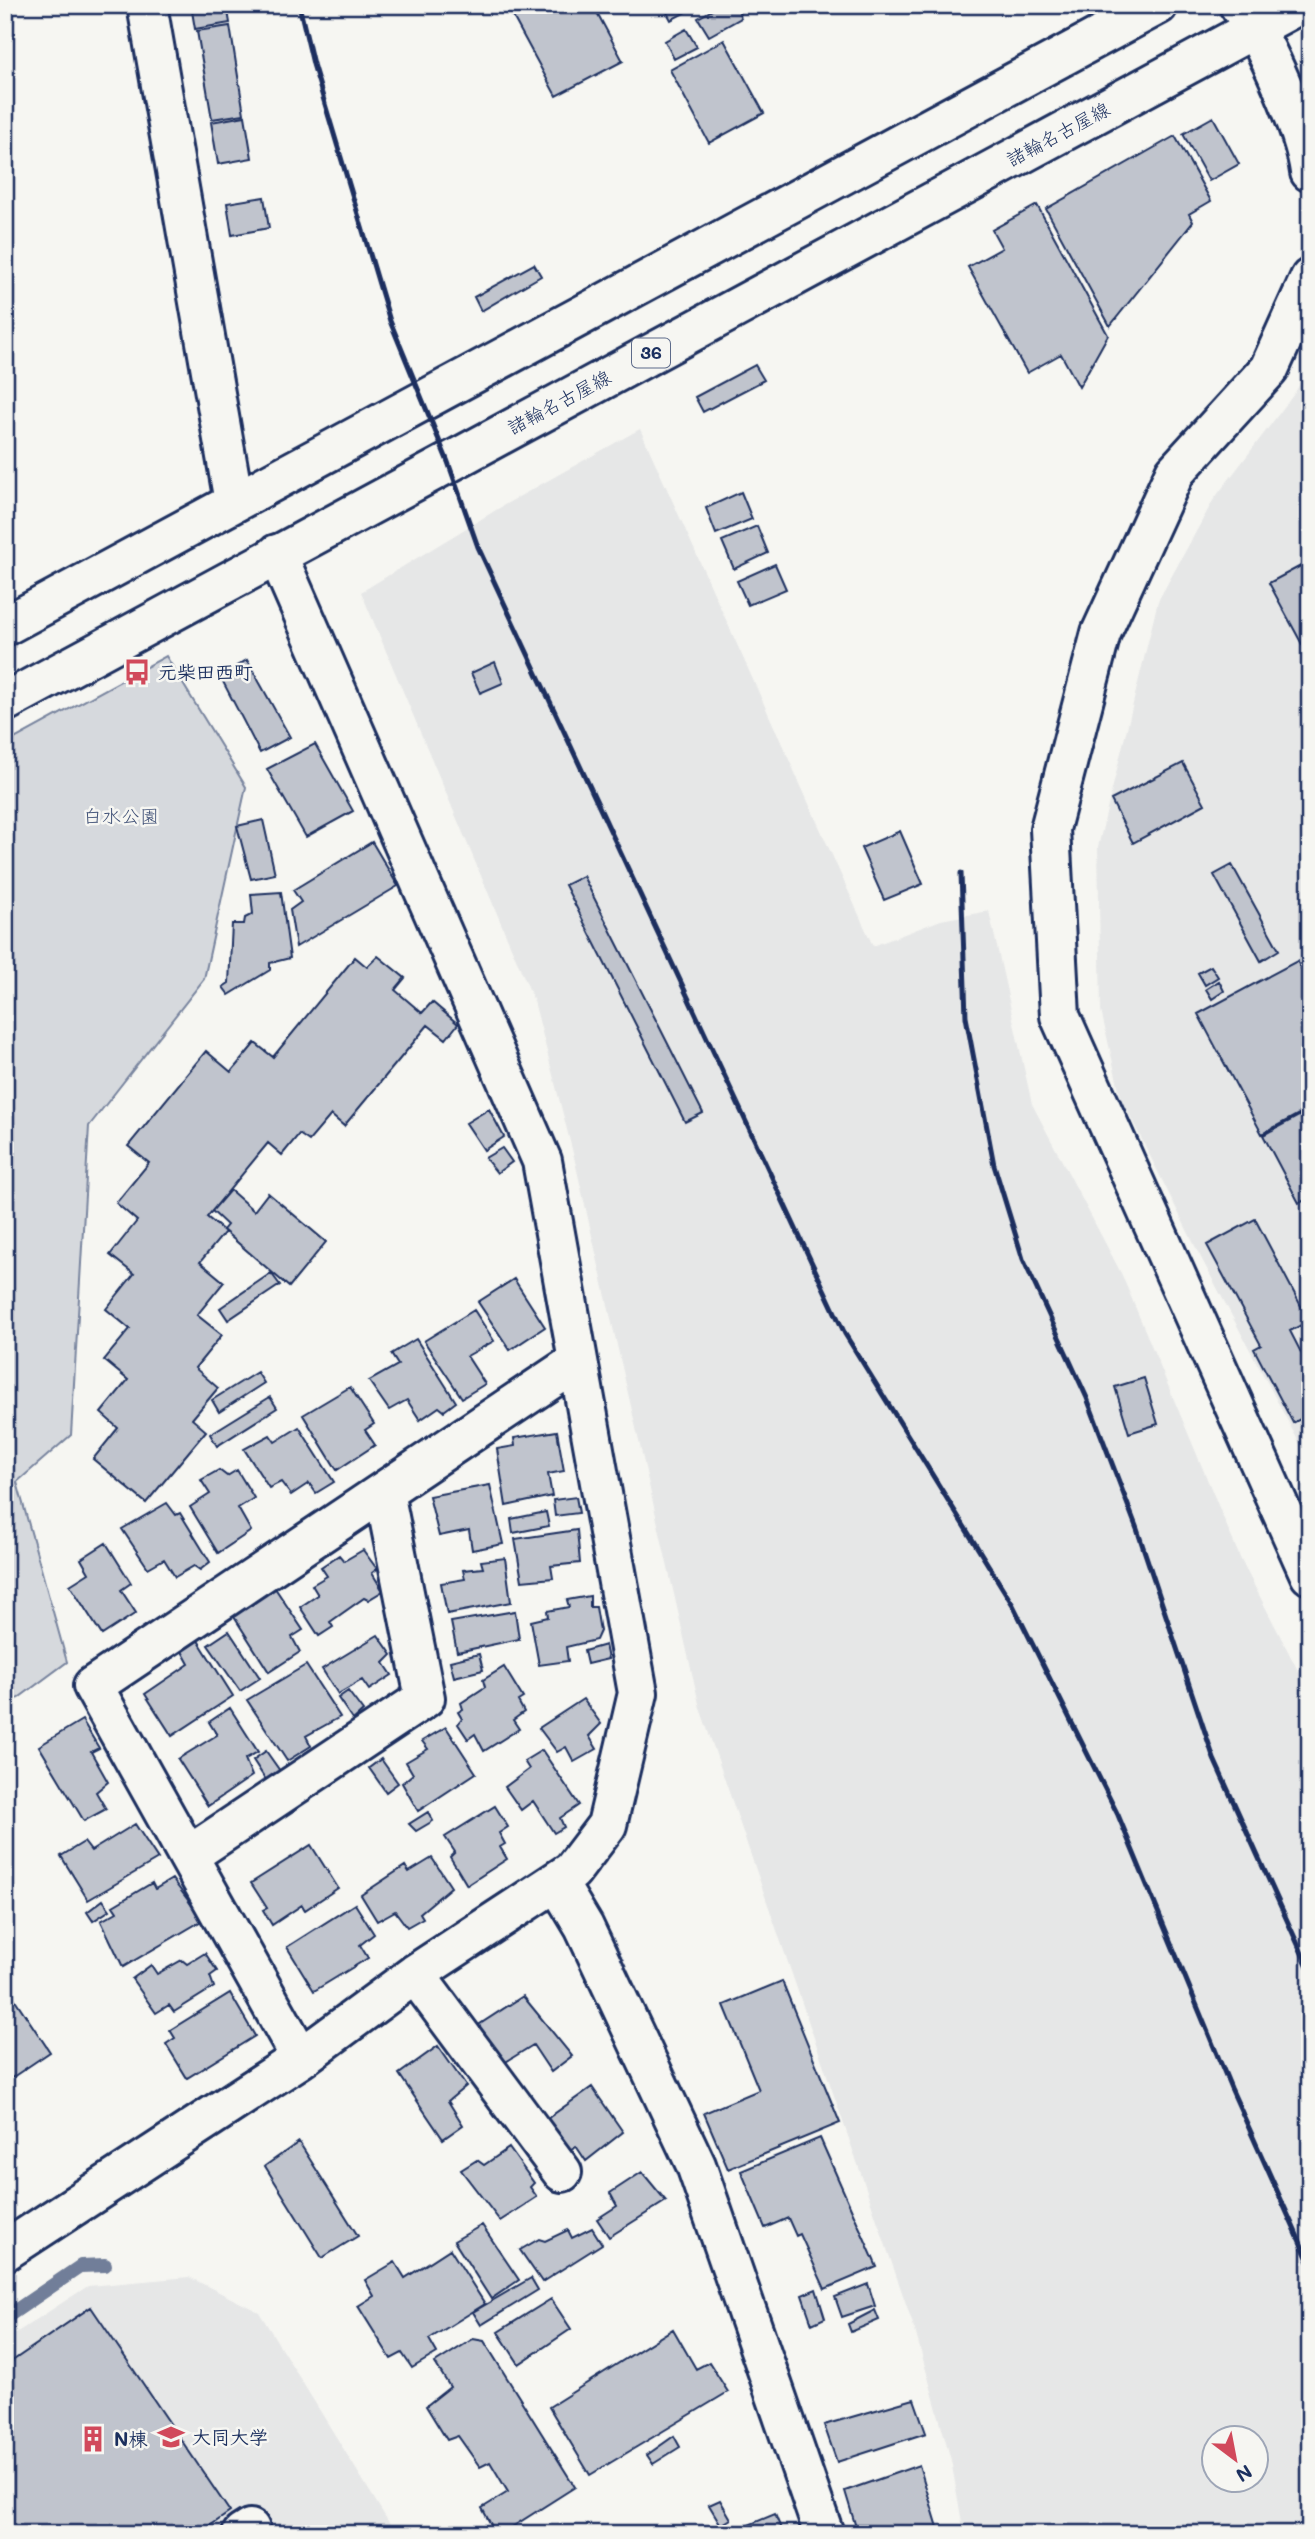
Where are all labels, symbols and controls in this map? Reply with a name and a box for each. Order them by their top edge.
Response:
street label: 諸輪名古屋線 [1002,96,1114,171]
road number: 36 [632,338,670,368]
street label: 諸輪名古屋線 [503,364,615,439]
bus stop icon: 元柴田西町 [122,657,152,687]
place label: 元柴田西町 [158,659,253,684]
park label: 白水公園 [83,803,159,828]
school or university icon: 大同大学 [156,2422,186,2452]
building icon: N棟 [78,2424,108,2454]
place label: 大同大学 [192,2424,268,2449]
north arrow [1200,2424,1270,2494]
place label: N棟 [114,2426,147,2451]
text: N [1232,2459,1257,2488]

